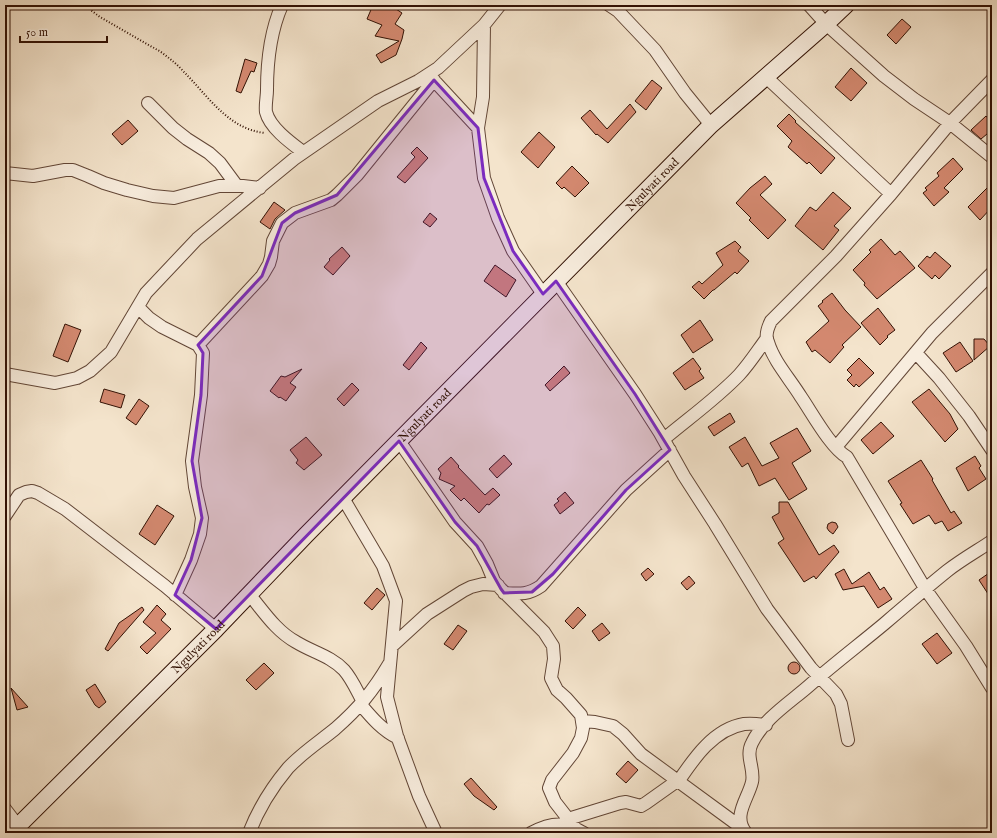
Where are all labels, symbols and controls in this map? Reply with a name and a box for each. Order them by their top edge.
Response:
scale bar [20,18,107,44]
text: 50 m [26,25,48,40]
street label: Ngulyati road [622,154,682,214]
street label: Ngulyati road [395,385,455,445]
street label: Ngulyati road [168,617,228,677]

